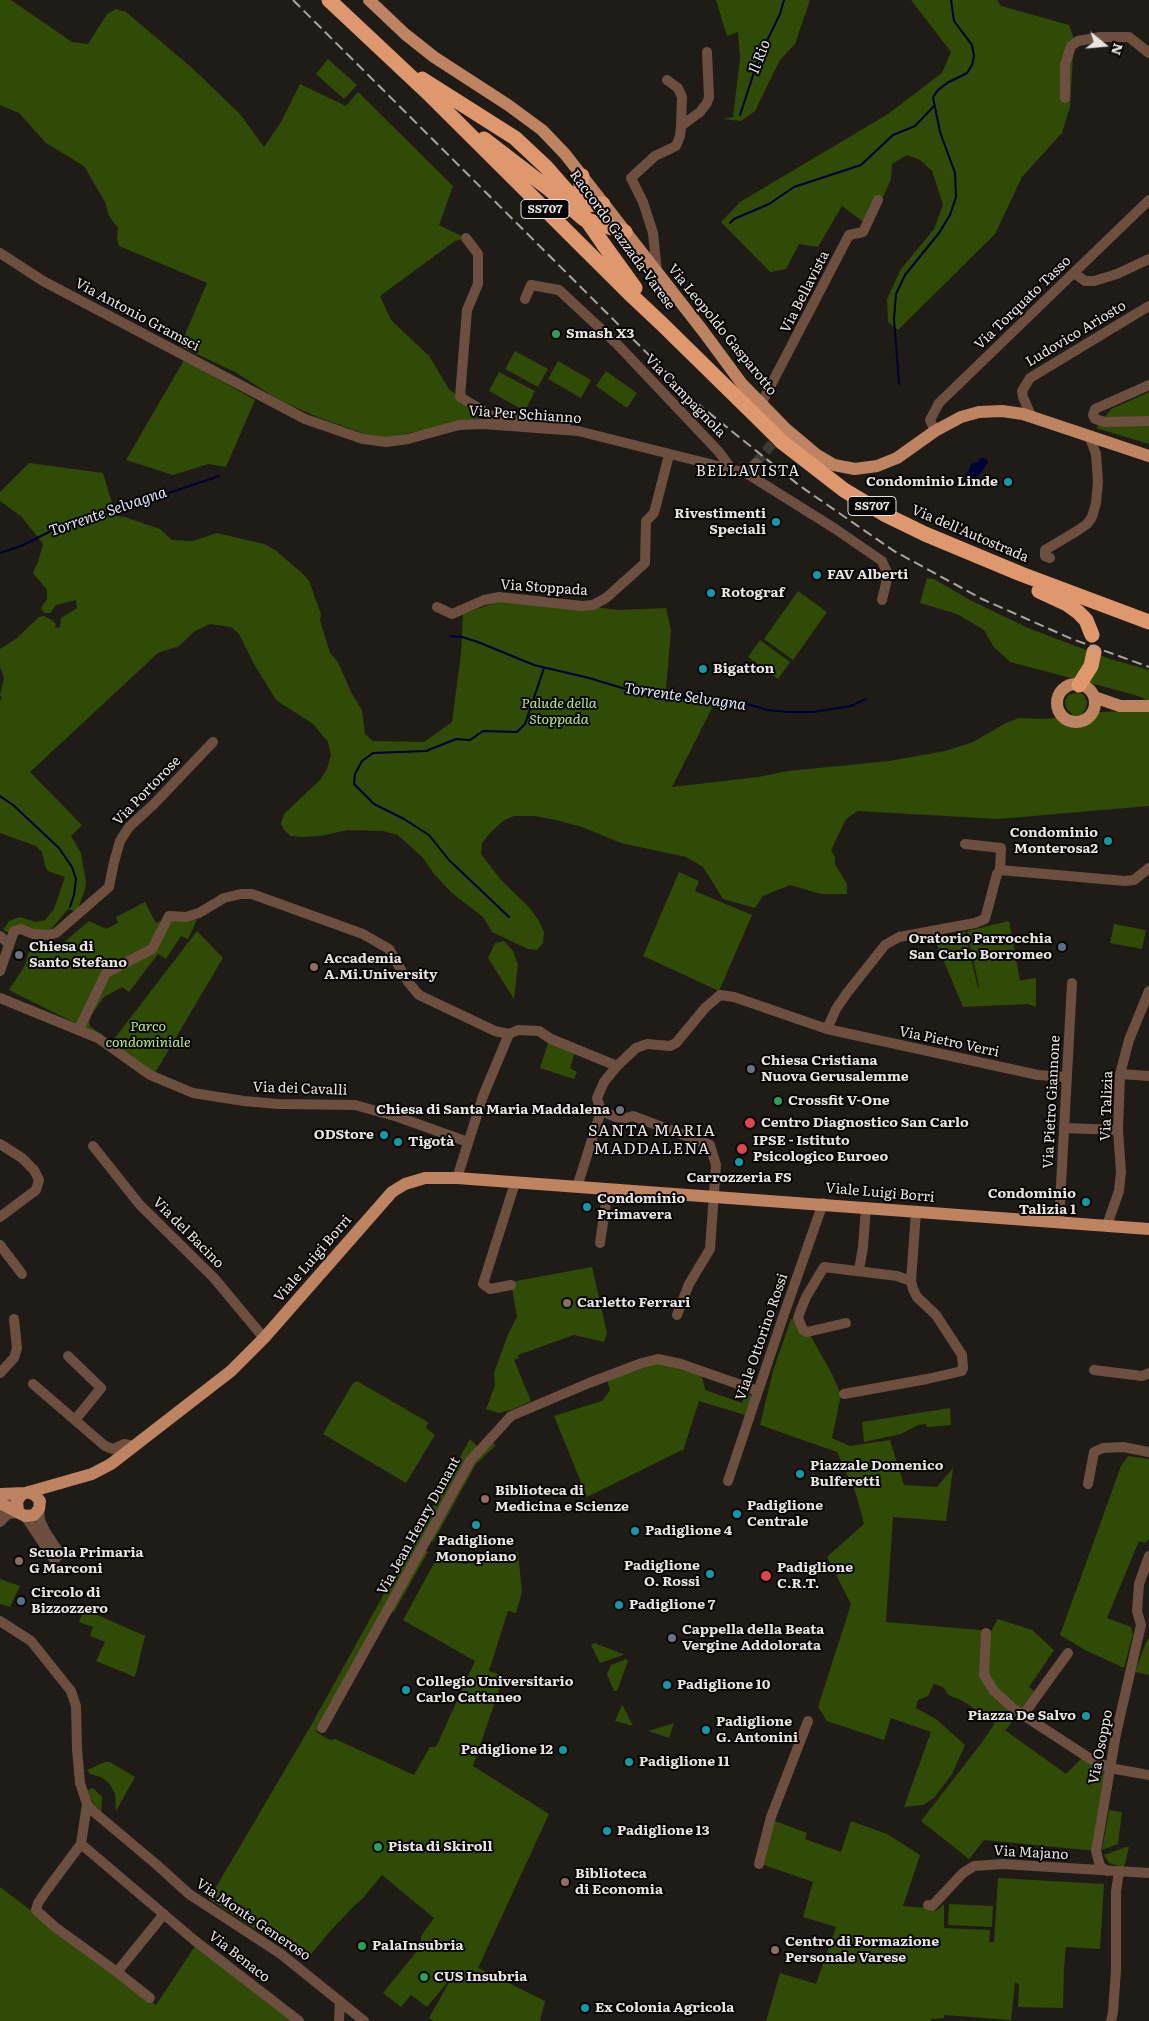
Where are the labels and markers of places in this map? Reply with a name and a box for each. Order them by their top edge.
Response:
place label: Smash X3 [566,326,634,342]
marker: Smash X3 [550,328,562,340]
place label: Condominio Linde [866,474,998,490]
marker: Condominio Linde [1002,476,1014,488]
place label: Rivestimenti Speciali [674,506,766,538]
marker: Rivestimenti Speciali [770,516,782,528]
place label: FAV Alberti [827,567,908,583]
marker: FAV Alberti [811,569,823,581]
place label: Rotograf [721,585,785,601]
marker: Rotograf [705,587,717,599]
place label: Bigatton [713,661,774,677]
marker: Bigatton [697,663,709,675]
place label: Condominio Monterosa2 [1010,825,1098,858]
marker: Condominio Monterosa2 [1102,835,1114,847]
place label: Oratorio Parrocchia San Carlo Borromeo [908,931,1052,964]
place label: Chiesa di Santo Stefano [29,939,127,972]
marker: Oratorio Parrocchia San Carlo Borromeo [1056,941,1068,953]
marker: Chiesa di Santo Stefano [13,949,25,961]
place label: Accademia A.Mi.University [324,951,437,984]
marker: Accademia A.Mi.University [308,961,320,973]
place label: Chiesa Cristiana Nuova Gerusalemme [761,1053,909,1086]
marker: Chiesa Cristiana Nuova Gerusalemme [745,1063,757,1075]
place label: Crossfit V-One [788,1093,890,1109]
marker: Crossfit V-One [772,1095,784,1107]
place label: Chiesa di Santa Maria Maddalena [376,1102,610,1118]
marker: Chiesa di Santa Maria Maddalena [614,1104,626,1116]
place label: Centro Diagnostico San Carlo [761,1115,969,1131]
marker: Centro Diagnostico San Carlo [743,1116,757,1130]
place label: ODStore [314,1127,374,1143]
marker: ODStore [378,1129,390,1141]
place label: IPSE - Istituto Psicologico Euroeo [753,1133,888,1166]
place label: Tigotà [408,1134,454,1150]
marker: Tigotà [392,1136,404,1148]
marker: IPSE - Istituto Psicologico Euroeo [735,1142,749,1156]
marker: Carrozzeria FS [733,1156,745,1168]
place label: Carrozzeria FS [687,1170,791,1186]
place label: Condominio Talizia 1 [988,1186,1076,1218]
place label: Condominio Primavera [597,1191,685,1224]
marker: Condominio Talizia 1 [1080,1196,1092,1208]
marker: Condominio Primavera [581,1201,593,1213]
place label: Carletto Ferrari [577,1295,690,1311]
marker: Carletto Ferrari [561,1297,573,1309]
place label: Piazzale Domenico Bulferetti [810,1458,943,1490]
marker: Piazzale Domenico Bulferetti [794,1468,806,1480]
place label: Biblioteca di Medicina e Scienze [495,1483,629,1515]
marker: Biblioteca di Medicina e Scienze [479,1493,491,1505]
place label: Padiglione Centrale [747,1498,823,1530]
marker: Padiglione Centrale [731,1508,743,1520]
marker: Padiglione Monopiano [470,1519,482,1531]
place label: Padiglione 4 [645,1523,732,1539]
marker: Padiglione 4 [629,1525,641,1537]
place label: Padiglione Monopiano [435,1533,517,1565]
place label: Scuola Primaria G Marconi [29,1545,144,1578]
marker: Scuola Primaria G Marconi [13,1555,25,1567]
place label: Padiglione O. Rossi [624,1558,700,1590]
place label: Padiglione C.R.T. [777,1560,853,1592]
marker: Padiglione O. Rossi [704,1568,716,1580]
marker: Padiglione C.R.T. [759,1569,773,1583]
place label: Circolo di Bizzozzero [31,1585,108,1618]
marker: Circolo di Bizzozzero [15,1595,27,1607]
place label: Padiglione 7 [629,1597,715,1613]
marker: Padiglione 7 [613,1599,625,1611]
place label: Cappella della Beata Vergine Addolorata [682,1622,824,1654]
marker: Cappella della Beata Vergine Addolorata [666,1632,678,1644]
place label: Collegio Universitario Carlo Cattaneo [416,1674,573,1706]
place label: Padiglione 10 [677,1677,770,1693]
marker: Padiglione 10 [661,1679,673,1691]
marker: Collegio Universitario Carlo Cattaneo [400,1684,412,1696]
place label: Piazza De Salvo [968,1708,1076,1724]
marker: Piazza De Salvo [1080,1710,1092,1722]
place label: Padiglione G. Antonini [716,1714,798,1746]
marker: Padiglione G. Antonini [700,1724,712,1736]
place label: Padiglione 12 [461,1742,553,1758]
marker: Padiglione 12 [557,1744,569,1756]
place label: Padiglione 11 [639,1754,729,1770]
marker: Padiglione 11 [623,1756,635,1768]
place label: Padiglione 13 [617,1823,709,1839]
marker: Padiglione 13 [601,1825,613,1837]
place label: Pista di Skiroll [388,1839,492,1855]
marker: Pista di Skiroll [372,1841,384,1853]
place label: Biblioteca di Economia [575,1866,663,1898]
marker: Biblioteca di Economia [559,1876,571,1888]
place label: Centro di Formazione Personale Varese [785,1934,939,1966]
place label: PalaInsubria [372,1938,464,1954]
marker: PalaInsubria [356,1940,368,1952]
marker: Centro di Formazione Personale Varese [769,1944,781,1956]
place label: CUS Insubria [434,1969,527,1985]
marker: CUS Insubria [418,1971,430,1983]
place label: Ex Colonia Agricola [595,2000,734,2016]
marker: Ex Colonia Agricola [579,2002,591,2014]

